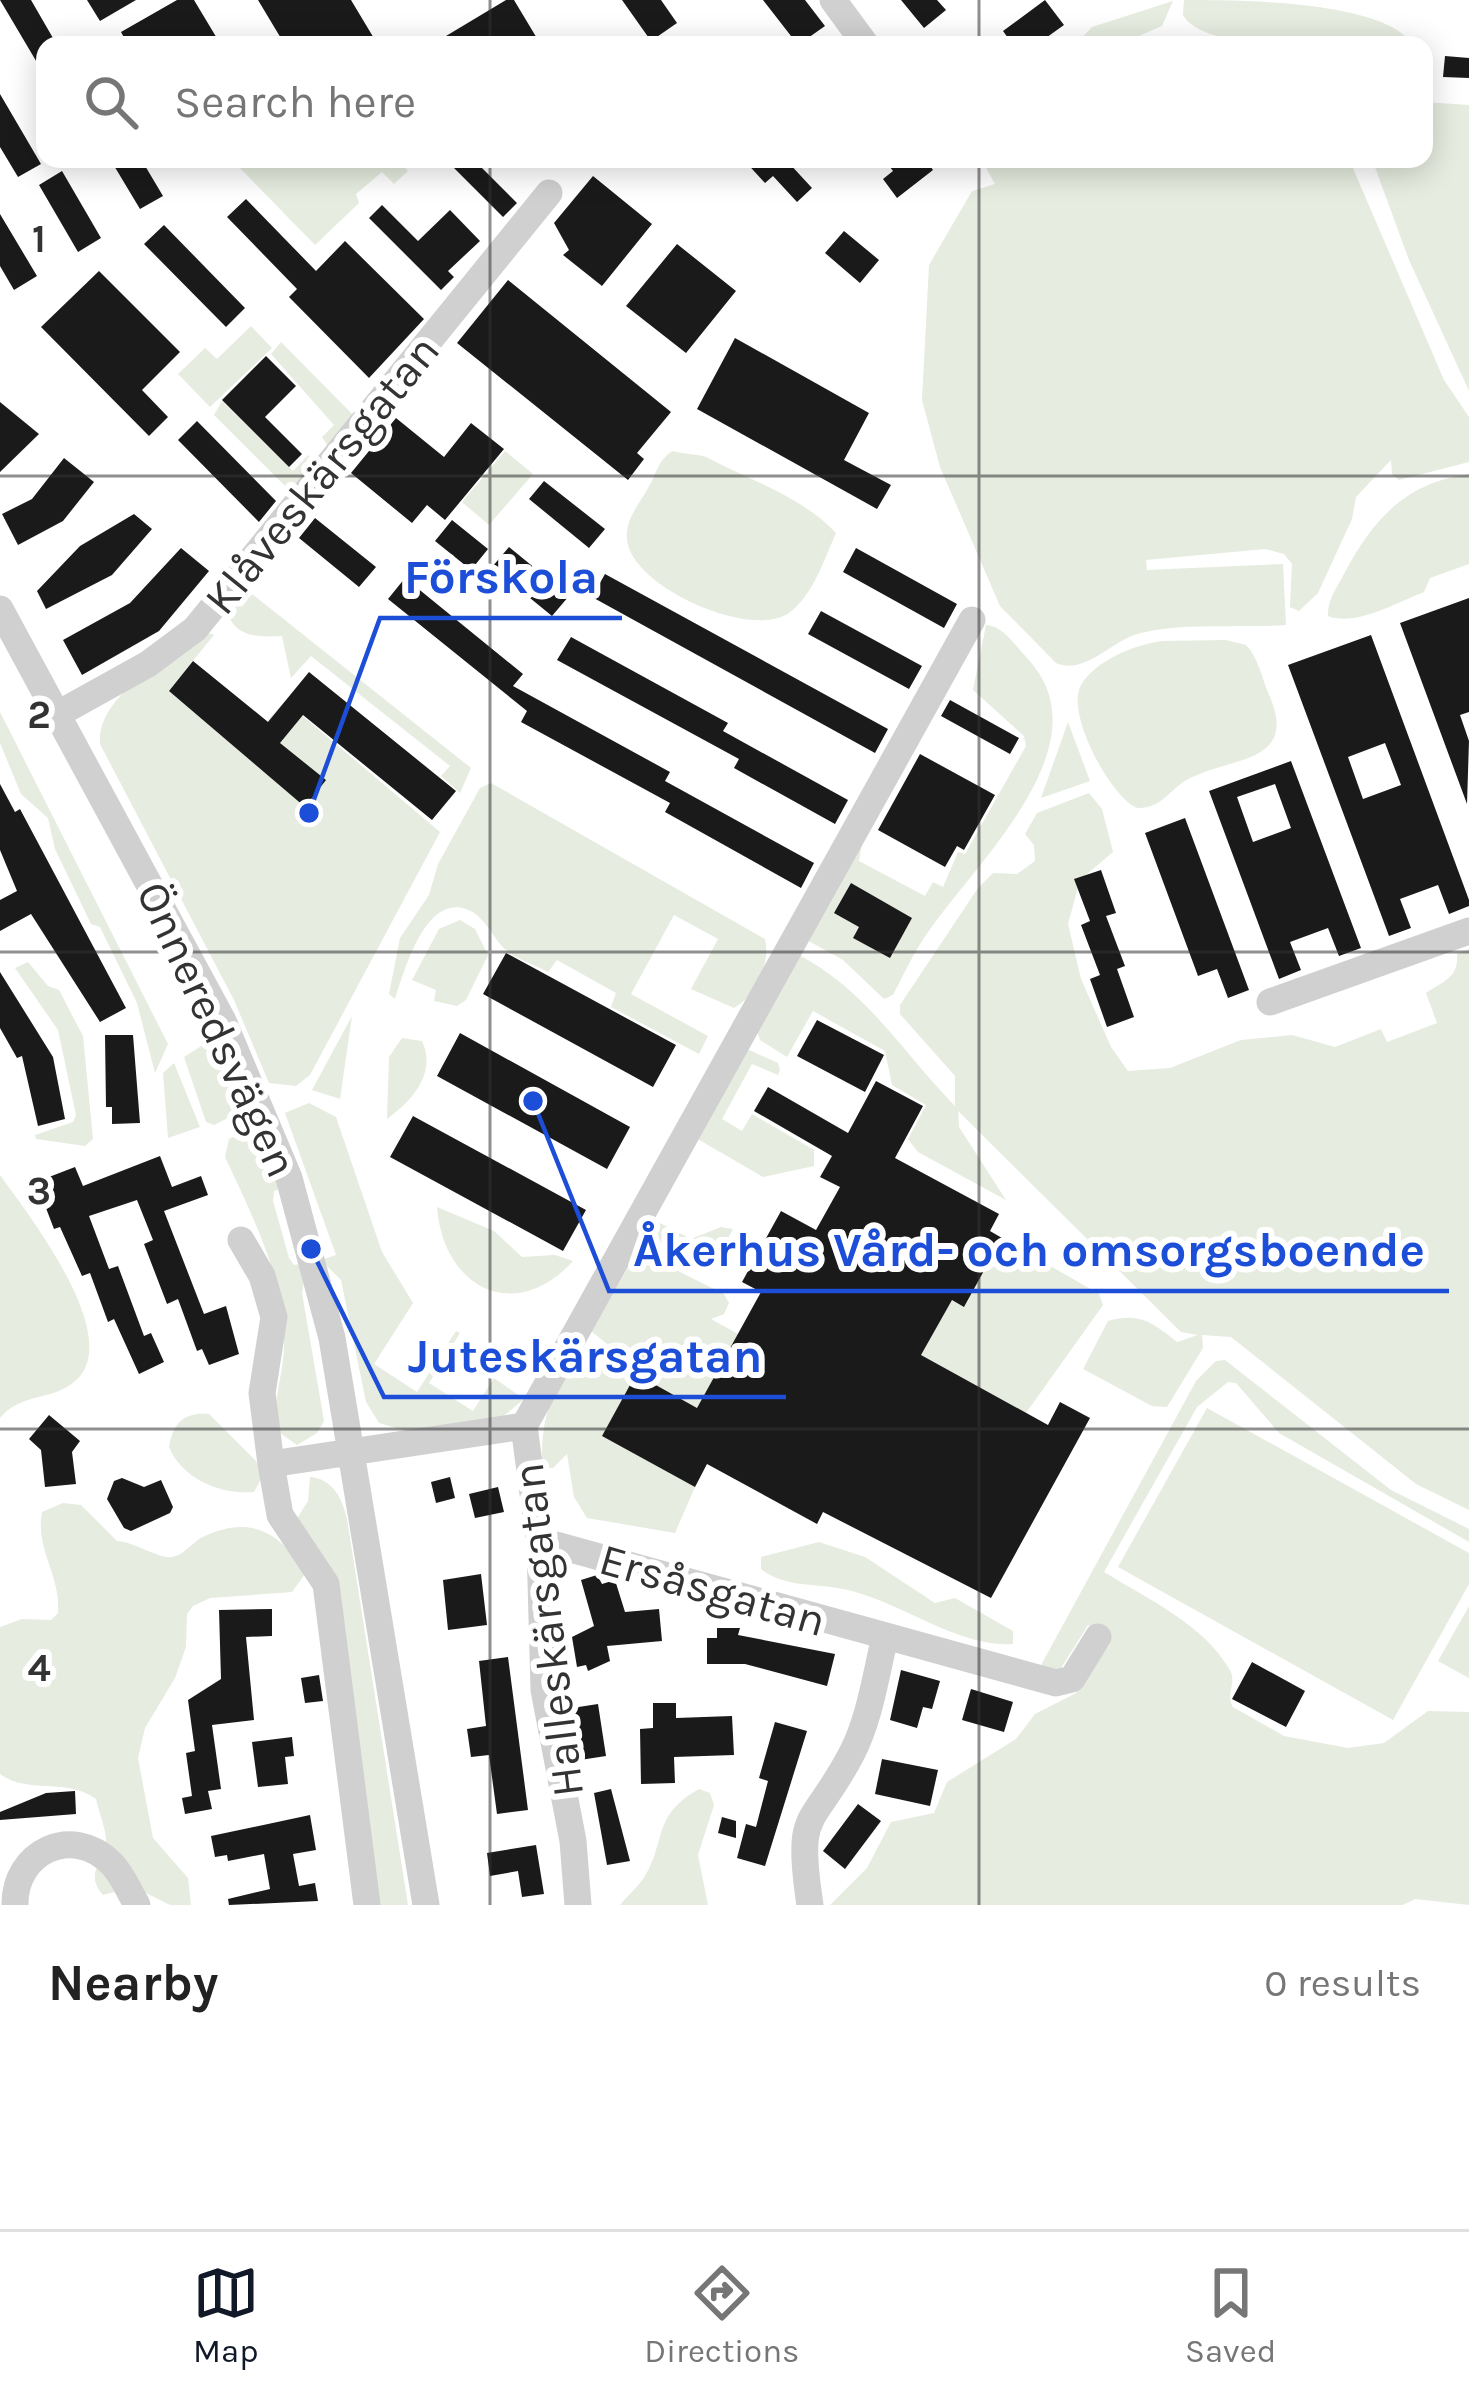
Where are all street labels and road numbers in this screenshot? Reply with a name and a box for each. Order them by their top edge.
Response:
street label: Klåveskärsgatan [194,325,451,625]
street label: Önneredsvägen [125,874,308,1185]
street label: Halleskärsgatan [502,1460,595,1800]
street label: Ersåsgatan [593,1533,832,1648]

